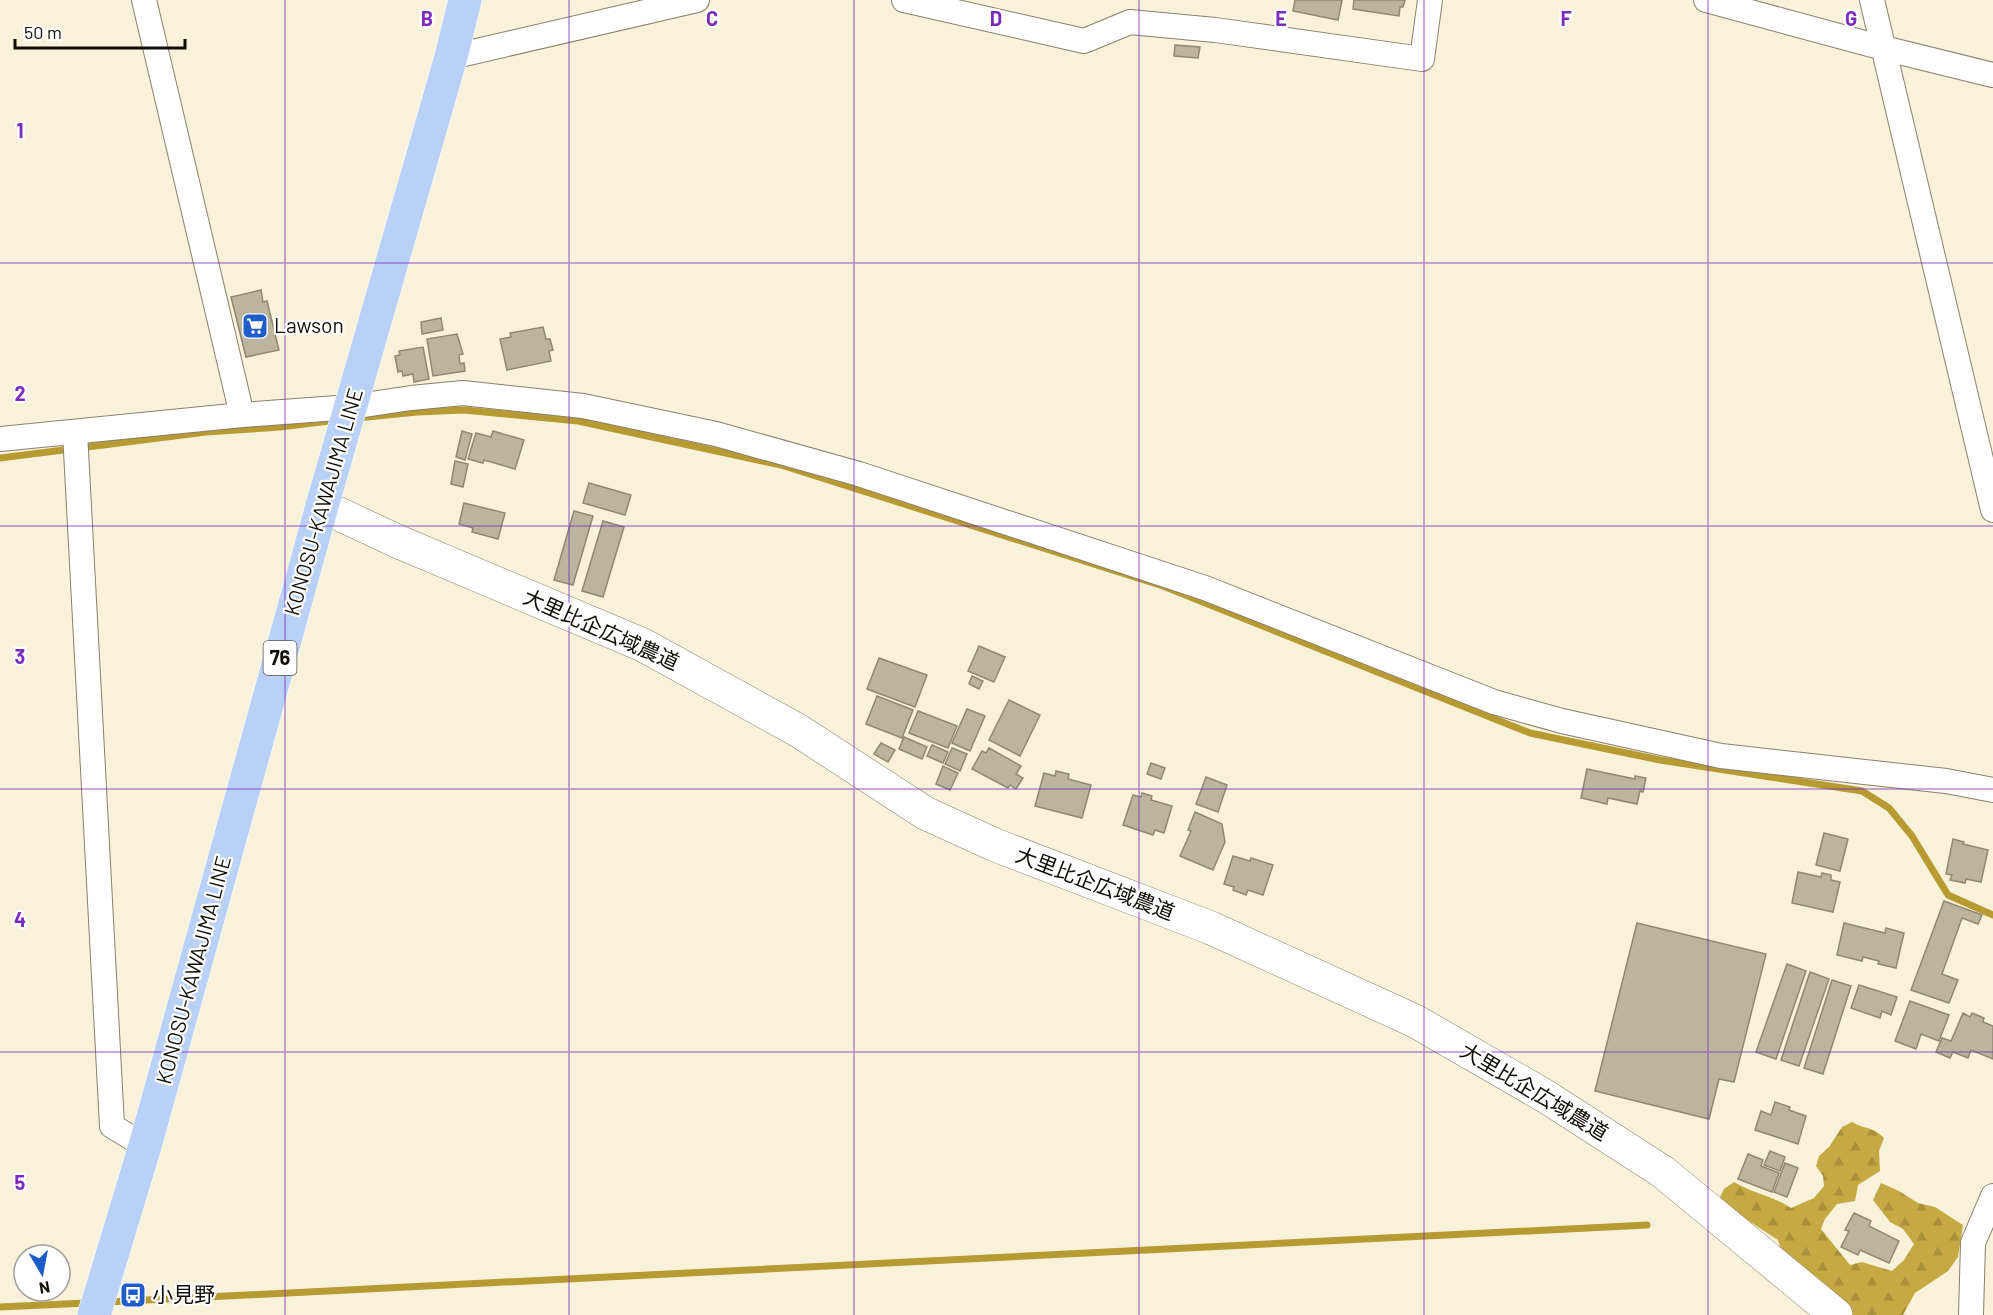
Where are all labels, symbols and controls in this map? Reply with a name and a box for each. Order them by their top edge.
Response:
text: B [421,6,433,30]
text: C [706,6,718,30]
text: D [990,6,1002,30]
text: E [1275,6,1287,30]
text: F [1560,6,1572,30]
text: G [1845,6,1857,30]
scale bar [15,12,184,50]
text: 50 m [24,21,62,43]
text: 1 [16,118,24,142]
supermarket icon: Lawson [240,311,270,341]
place label: Lawson [274,312,344,337]
text: 2 [14,381,26,405]
street label: KONOSU-KAWAJIMA LINE [278,385,367,618]
street label: 大里比企広域農道 [520,583,683,674]
road number: 76 [264,641,296,675]
text: 3 [15,644,25,668]
street label: 大里比企広域農道 [1013,841,1178,924]
street label: KONOSU-KAWAJIMA LINE [150,853,235,1086]
text: 4 [14,907,26,931]
street label: 大里比企広域農道 [1456,1037,1613,1145]
text: 5 [15,1170,26,1194]
north arrow [12,1243,72,1303]
text: N [38,1278,52,1299]
bus stop icon: 小見野 [118,1280,148,1310]
place label: 小見野 [152,1281,215,1306]

